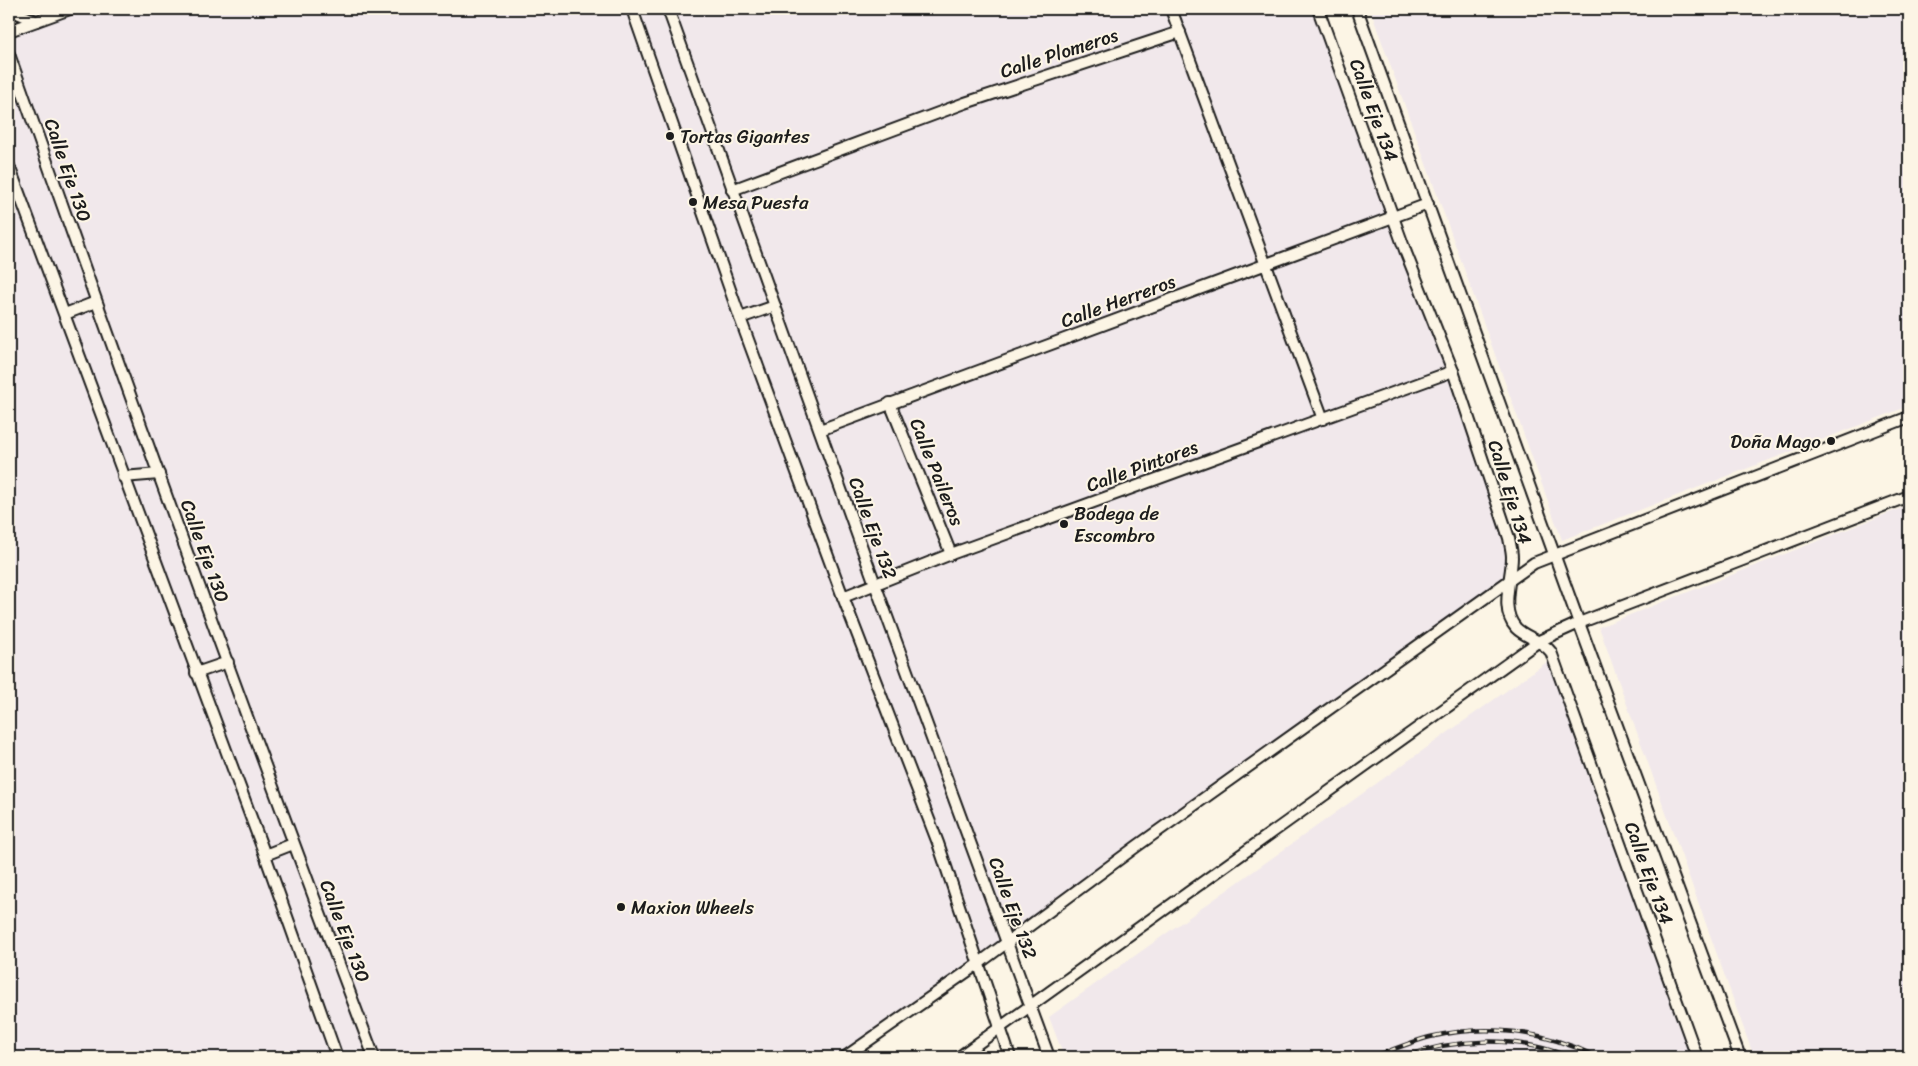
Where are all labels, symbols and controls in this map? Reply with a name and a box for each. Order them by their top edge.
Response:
street label: Calle Plomeros [996,18,1123,88]
street label: Calle Eje 134 [1340,54,1408,166]
street label: Calle Eje 130 [35,114,101,226]
place label: Tortas Gigantes [680,120,810,153]
marker: Tortas Gigantes [664,130,676,142]
place label: Mesa Puesta [703,186,809,219]
marker: Mesa Puesta [687,196,699,208]
street label: Calle Herreros [1056,265,1180,337]
street label: Calle Paileros [900,413,974,531]
place label: Doña Mago [1730,425,1821,458]
street label: Calle Pintores [1081,430,1203,502]
marker: Doña Mago [1825,435,1837,447]
street label: Calle Eje 134 [1478,436,1542,548]
street label: Calle Eje 132 [839,472,907,584]
street label: Calle Eje 130 [171,495,239,607]
place label: Bodega de Escombro [1074,497,1160,552]
marker: Bodega de Escombro [1058,518,1070,530]
street label: Calle Eje 134 [1615,817,1683,929]
street label: Calle Eje 132 [979,852,1047,964]
street label: Calle Eje 130 [310,875,380,987]
place label: Maxion Wheels [631,891,754,924]
marker: Maxion Wheels [615,901,627,913]

